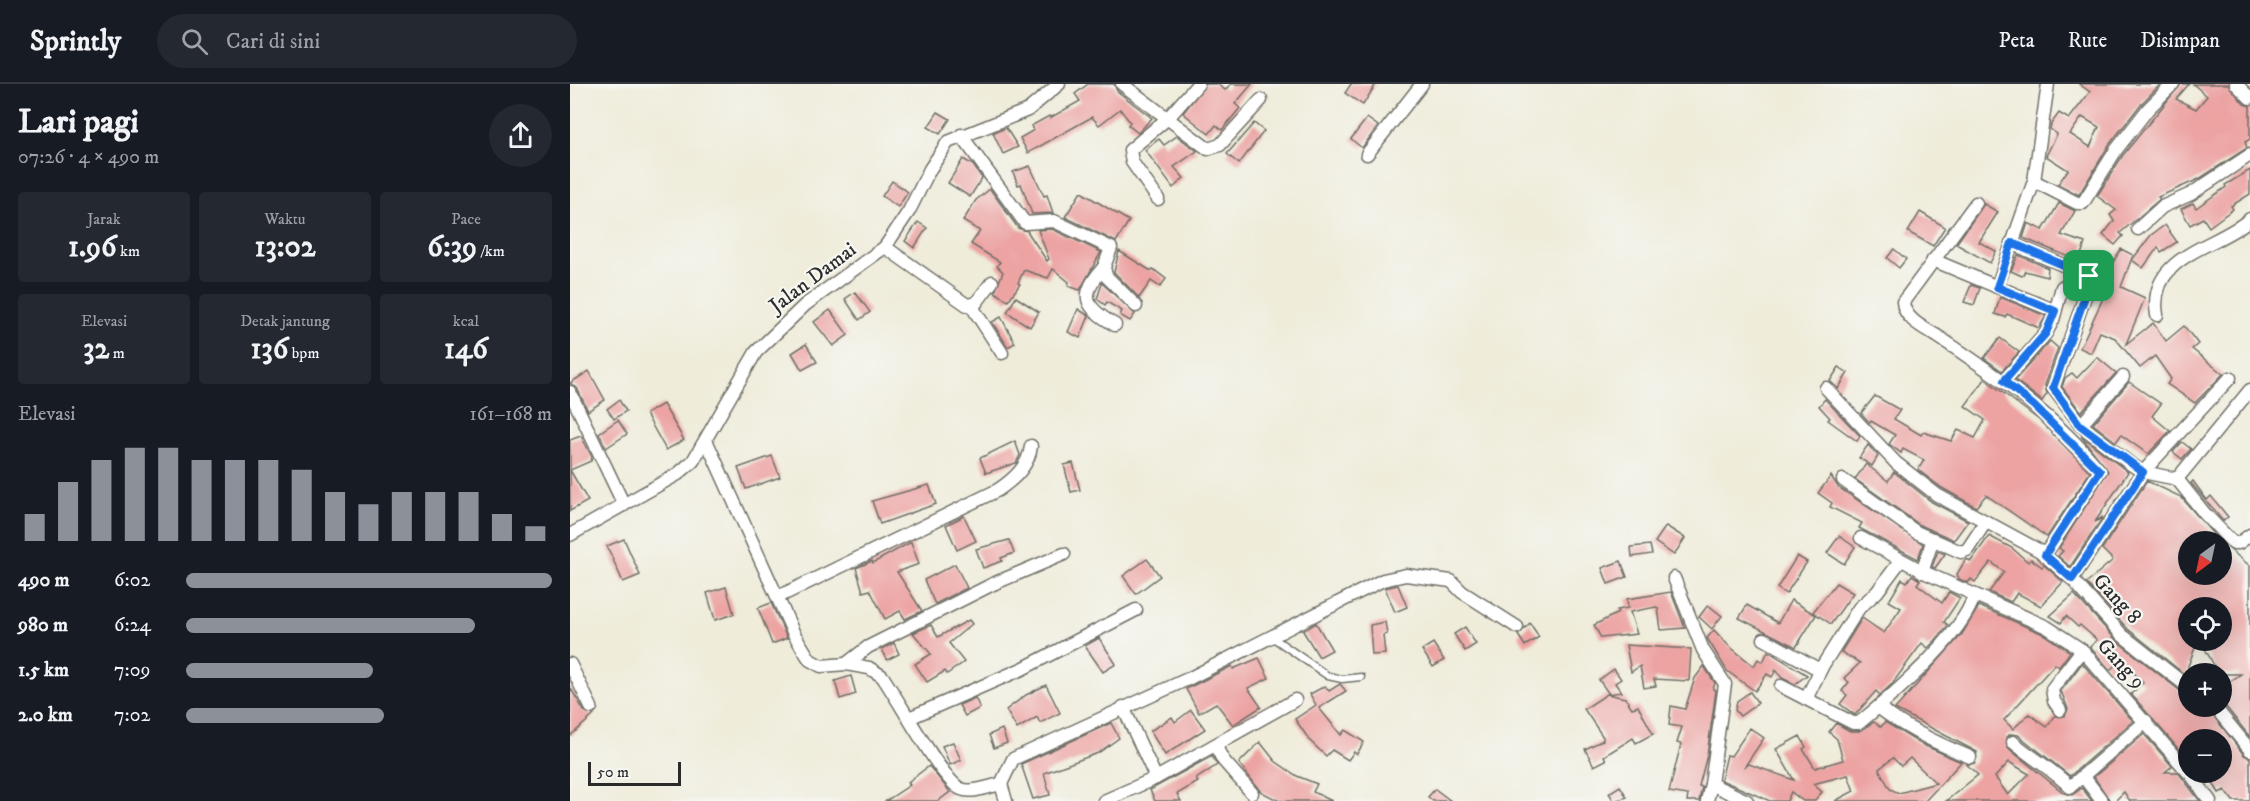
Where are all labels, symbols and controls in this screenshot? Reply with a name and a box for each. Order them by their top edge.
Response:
search box [157,14,577,68]
text: Sprintly [30,24,121,59]
icon: search [178,25,211,58]
text: Cari di sini [226,28,320,55]
text: Peta [1999,28,2035,54]
text: Rute [2068,28,2107,54]
text: Disimpan [2140,28,2220,54]
text: Lari pagi [18,102,139,143]
button: share [489,104,552,167]
text: 07:26 · 4 × 490 m [18,145,159,170]
text: Jarak [87,209,121,229]
text: Waktu [264,209,306,229]
text: Pace [451,209,481,229]
text: 1.96 [68,229,117,266]
text: 13:02 [255,229,315,266]
text: 6:39 [427,229,477,266]
street label: Jalan Damai [763,237,862,320]
text: km [117,241,140,261]
text: /km [477,241,505,261]
pin [2063,250,2114,301]
icon: arrive [2072,259,2105,292]
text: Elevasi [81,311,127,331]
text: Detak jantung [240,311,330,331]
text: kcal [453,311,479,331]
text: 32 [83,331,109,368]
text: 136 [251,331,288,368]
text: 146 [444,331,488,368]
text: m [109,343,125,363]
text: bpm [288,343,319,363]
text: Elevasi [18,402,76,427]
text: 161–168 m [470,402,552,427]
north arrow [2178,531,2232,585]
map controls [2178,531,2232,783]
text: 490 m [18,568,70,593]
text: 6:02 [114,568,150,593]
street label: Gang 8 [2087,568,2147,630]
button: locate [2178,597,2232,651]
text: 980 m [18,613,68,638]
text: 6:24 [114,613,151,638]
street label: Gang 9 [2091,633,2151,695]
text: 1.5 km [18,658,69,683]
text: 7:09 [114,658,151,683]
button: + [2178,663,2232,717]
text: 2.0 km [18,703,73,728]
text: 7:02 [114,703,150,728]
button: − [2178,729,2232,783]
scale bar [588,759,681,786]
text: 50 m [597,762,629,782]

